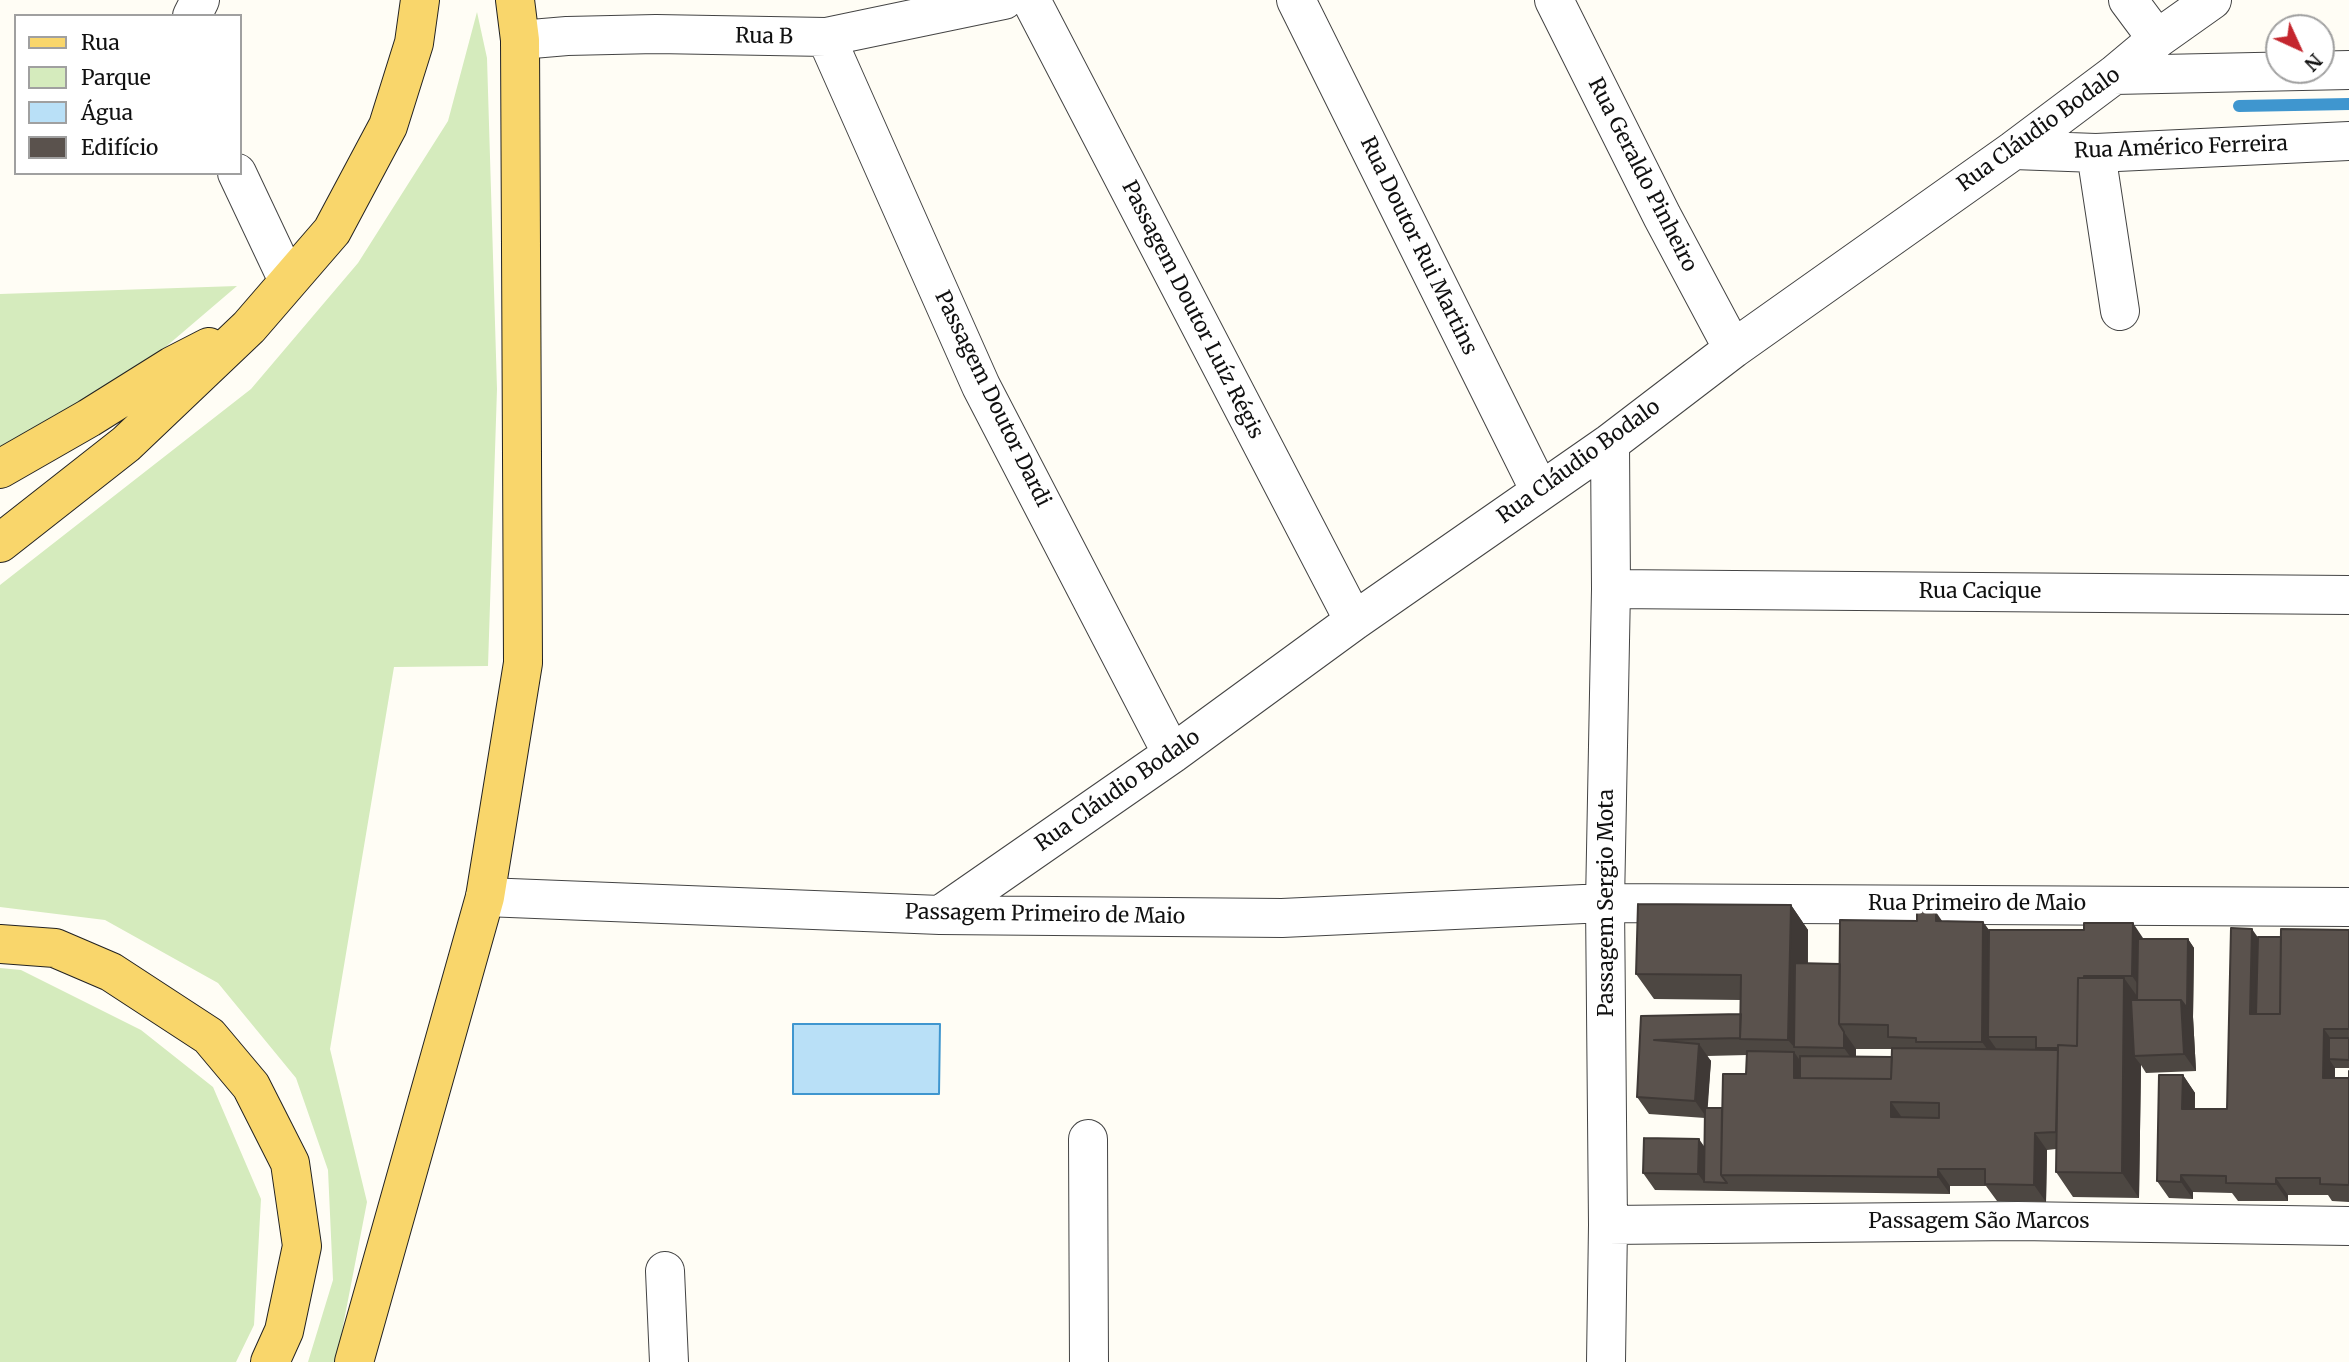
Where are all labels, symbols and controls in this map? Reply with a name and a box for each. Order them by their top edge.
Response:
legend [14,14,242,175]
north arrow [2265,14,2335,84]
street label: Rua B [735,24,793,50]
text: Rua [81,29,120,56]
text: N [2300,49,2327,76]
street label: Rua Cláudio Bodalo [1953,63,2125,197]
text: Parque [81,64,151,91]
street label: Rua Geraldo Pinheiro [1582,74,1702,276]
text: Água [81,99,133,126]
street label: Rua Américo Ferreira [2074,132,2288,164]
street label: Rua Doutor Rui Martins [1354,133,1482,359]
text: Edifício [81,134,158,161]
street label: Passagem Doutor Luíz Régis [1116,177,1268,443]
street label: Passagem Doutor Dardi [929,287,1055,511]
street label: Rua Cláudio Bodalo [1493,395,1665,529]
street label: Rua Cacique [1919,579,2041,605]
street label: Rua Cláudio Bodalo [1031,725,1205,857]
street label: Passagem Sergio Mota [1594,789,1620,1017]
street label: Rua Primeiro de Maio [1868,891,2086,917]
street label: Passagem Primeiro de Maio [905,900,1185,930]
street label: Passagem São Marcos [1868,1209,2090,1235]

